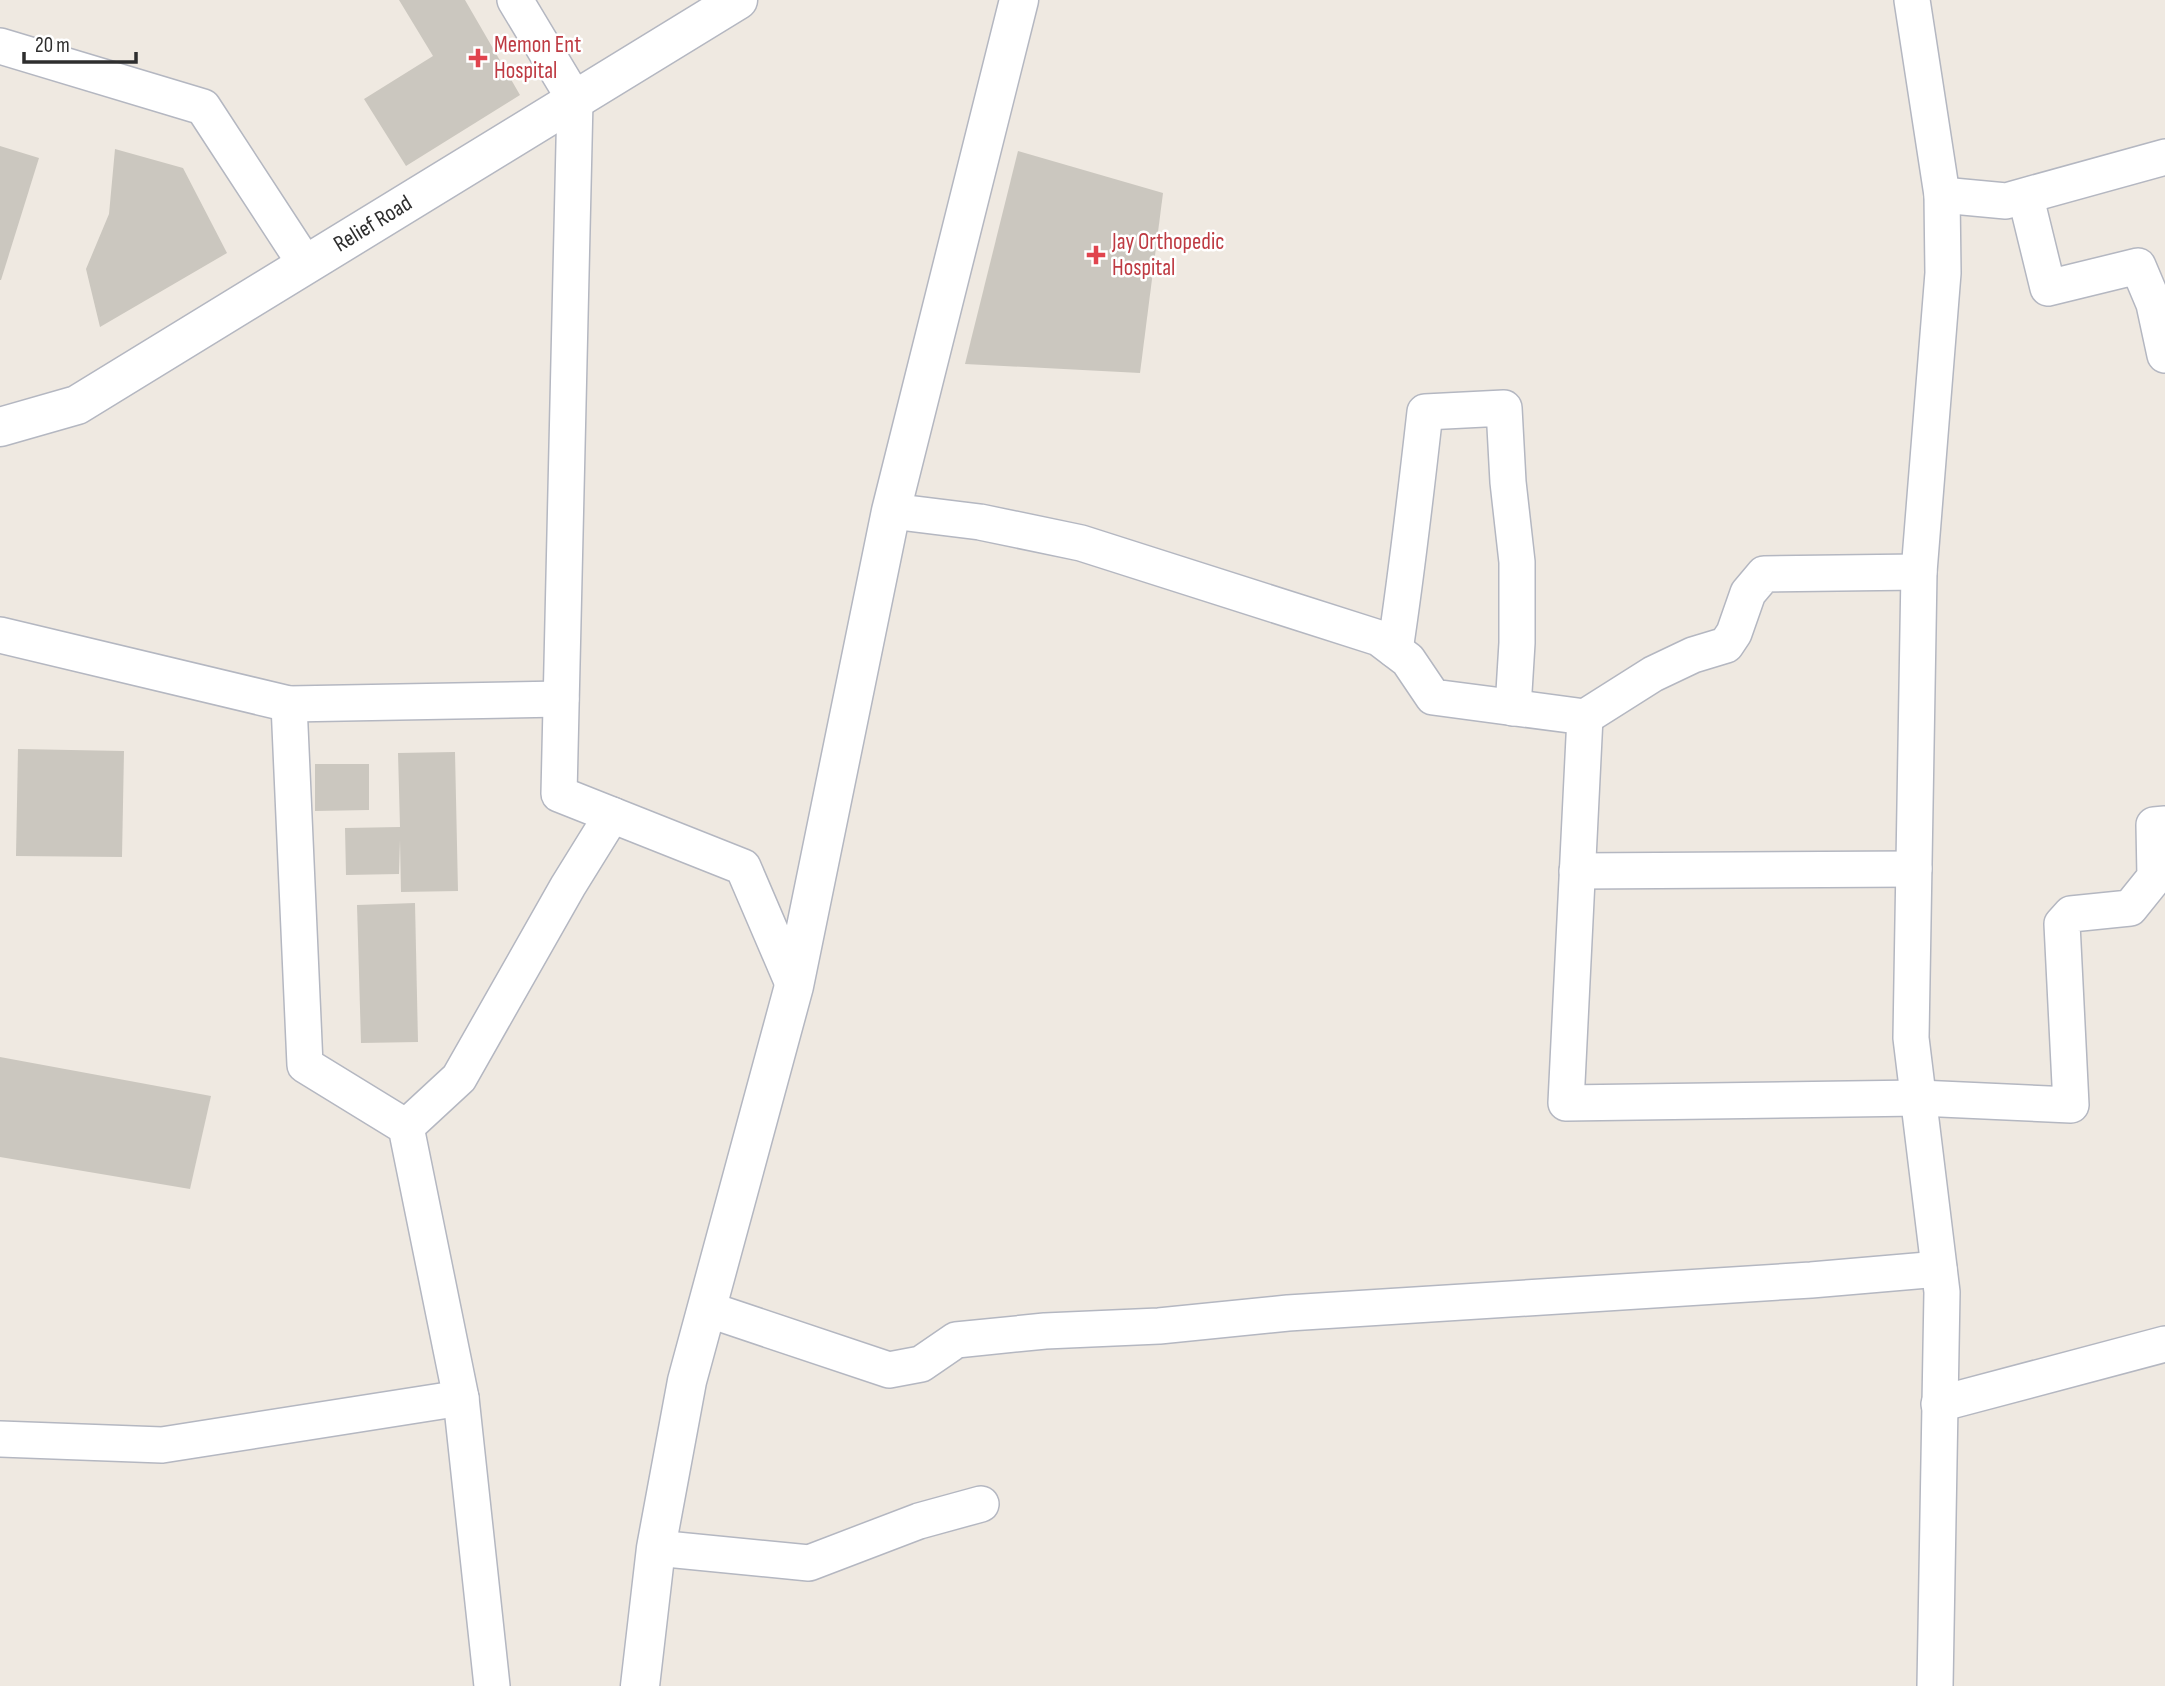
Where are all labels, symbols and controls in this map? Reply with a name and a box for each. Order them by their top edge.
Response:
scale bar [24,21,136,65]
place label: Memon Ent Hospital [494,31,581,85]
text: 20 m [35,33,70,58]
marker: Memon Ent Hospital [468,48,488,68]
street label: Relief Road [329,189,417,258]
place label: Jay Orthopedic Hospital [1111,228,1224,282]
marker: Jay Orthopedic Hospital [1086,245,1106,265]

